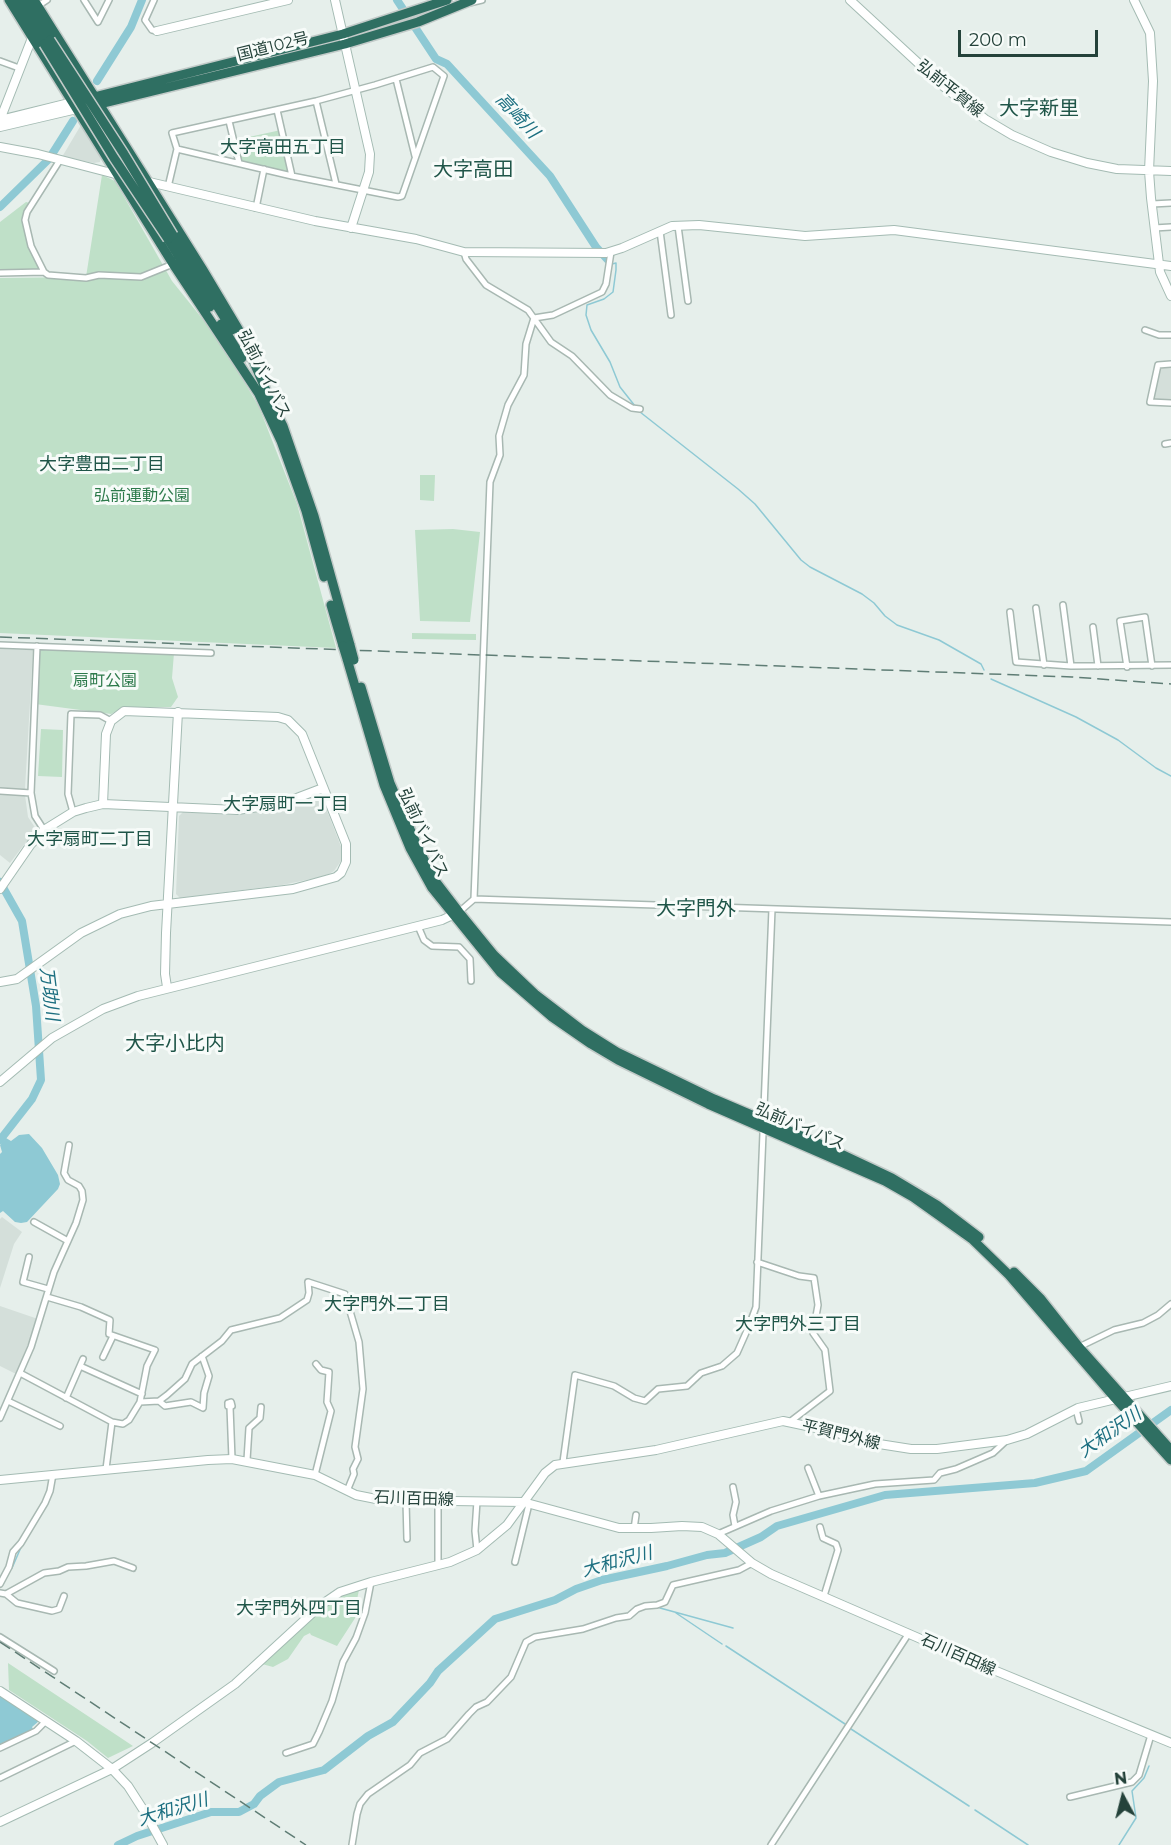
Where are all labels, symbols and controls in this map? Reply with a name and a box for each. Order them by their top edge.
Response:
scale bar [961,18,1100,56]
street label: 国道102号 [235,29,311,65]
text: 200 m [969,29,1027,51]
street label: 弘前平賀線 [913,56,987,122]
water label: 高崎川 [491,89,543,143]
district label: 大字新里 [999,97,1079,121]
district label: 大字高田五丁目 [220,137,346,159]
district label: 大字高田 [433,158,513,182]
street label: 弘前バイパス [234,327,294,421]
district label: 大字豊田二丁目 [39,454,165,476]
park label: 弘前運動公園 [94,486,190,506]
park label: 扇町公園 [73,671,137,691]
street label: 弘前バイパス [394,785,452,881]
district label: 大字扇町一丁目 [223,794,349,816]
district label: 大字扇町二丁目 [27,829,153,851]
district label: 大字門外 [656,897,736,921]
water label: 万助川 [35,966,63,1022]
district label: 大字小比内 [125,1032,225,1056]
street label: 弘前バイパス [752,1099,848,1155]
district label: 大字門外二丁目 [324,1294,450,1316]
district label: 大字門外三丁目 [735,1314,861,1336]
water label: 大和沢川 [1074,1404,1146,1462]
street label: 平賀門外線 [800,1416,882,1454]
street label: 石川百田線 [374,1488,454,1510]
water label: 大和沢川 [579,1542,655,1582]
district label: 大字門外四丁目 [236,1598,362,1620]
street label: 石川百田線 [918,1630,998,1680]
north arrow [1093,1767,1153,1827]
text: N [1113,1768,1128,1789]
water label: 大和沢川 [135,1789,211,1831]

